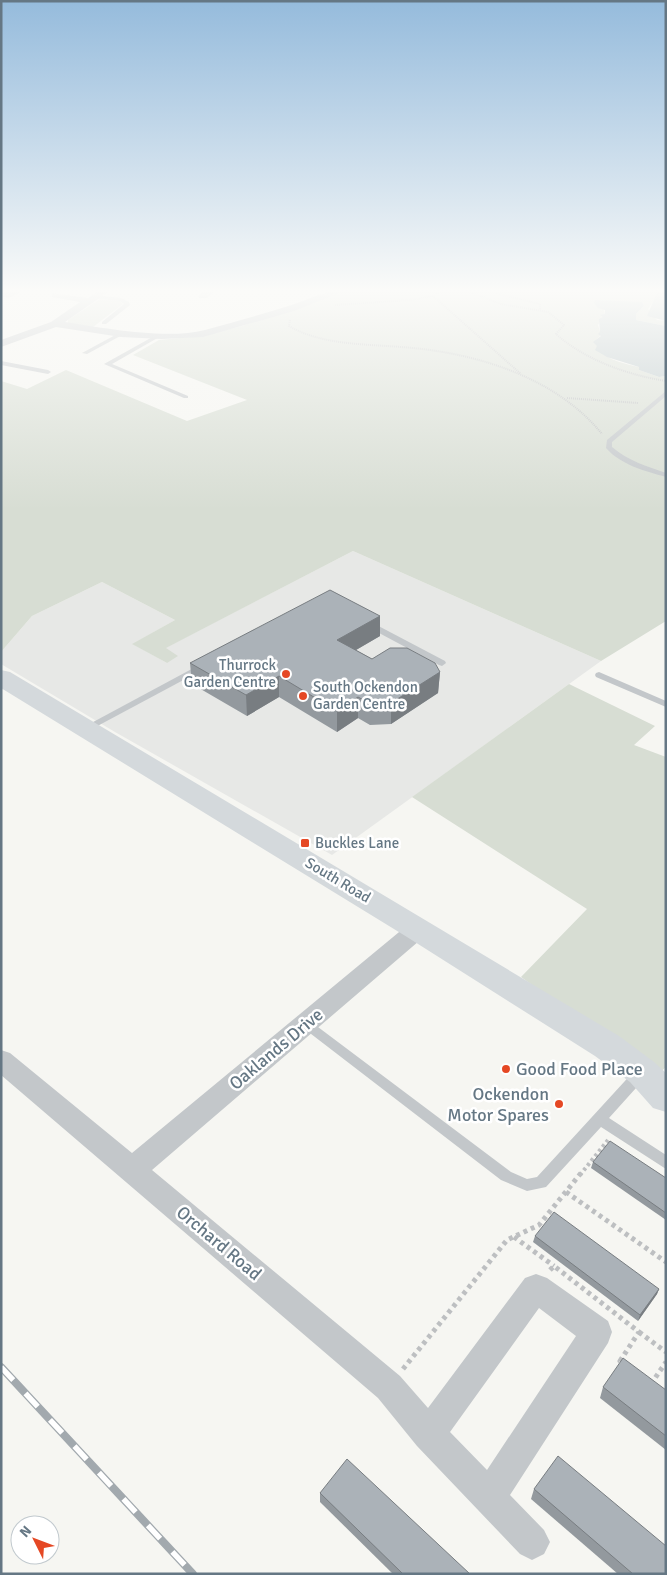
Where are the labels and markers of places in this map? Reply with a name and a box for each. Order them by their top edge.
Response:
place label: Thurrock Garden Centre [184,656,276,691]
marker: Thurrock Garden Centre [280,668,292,680]
place label: South Ockendon Garden Centre [313,678,418,713]
marker: South Ockendon Garden Centre [297,690,309,702]
place label: Buckles Lane [315,834,399,852]
marker: Buckles Lane [299,837,311,849]
place label: Good Food Place [516,1058,643,1080]
marker: Good Food Place [500,1063,512,1075]
place label: Ockendon Motor Spares [447,1083,549,1126]
marker: Ockendon Motor Spares [553,1098,565,1110]

